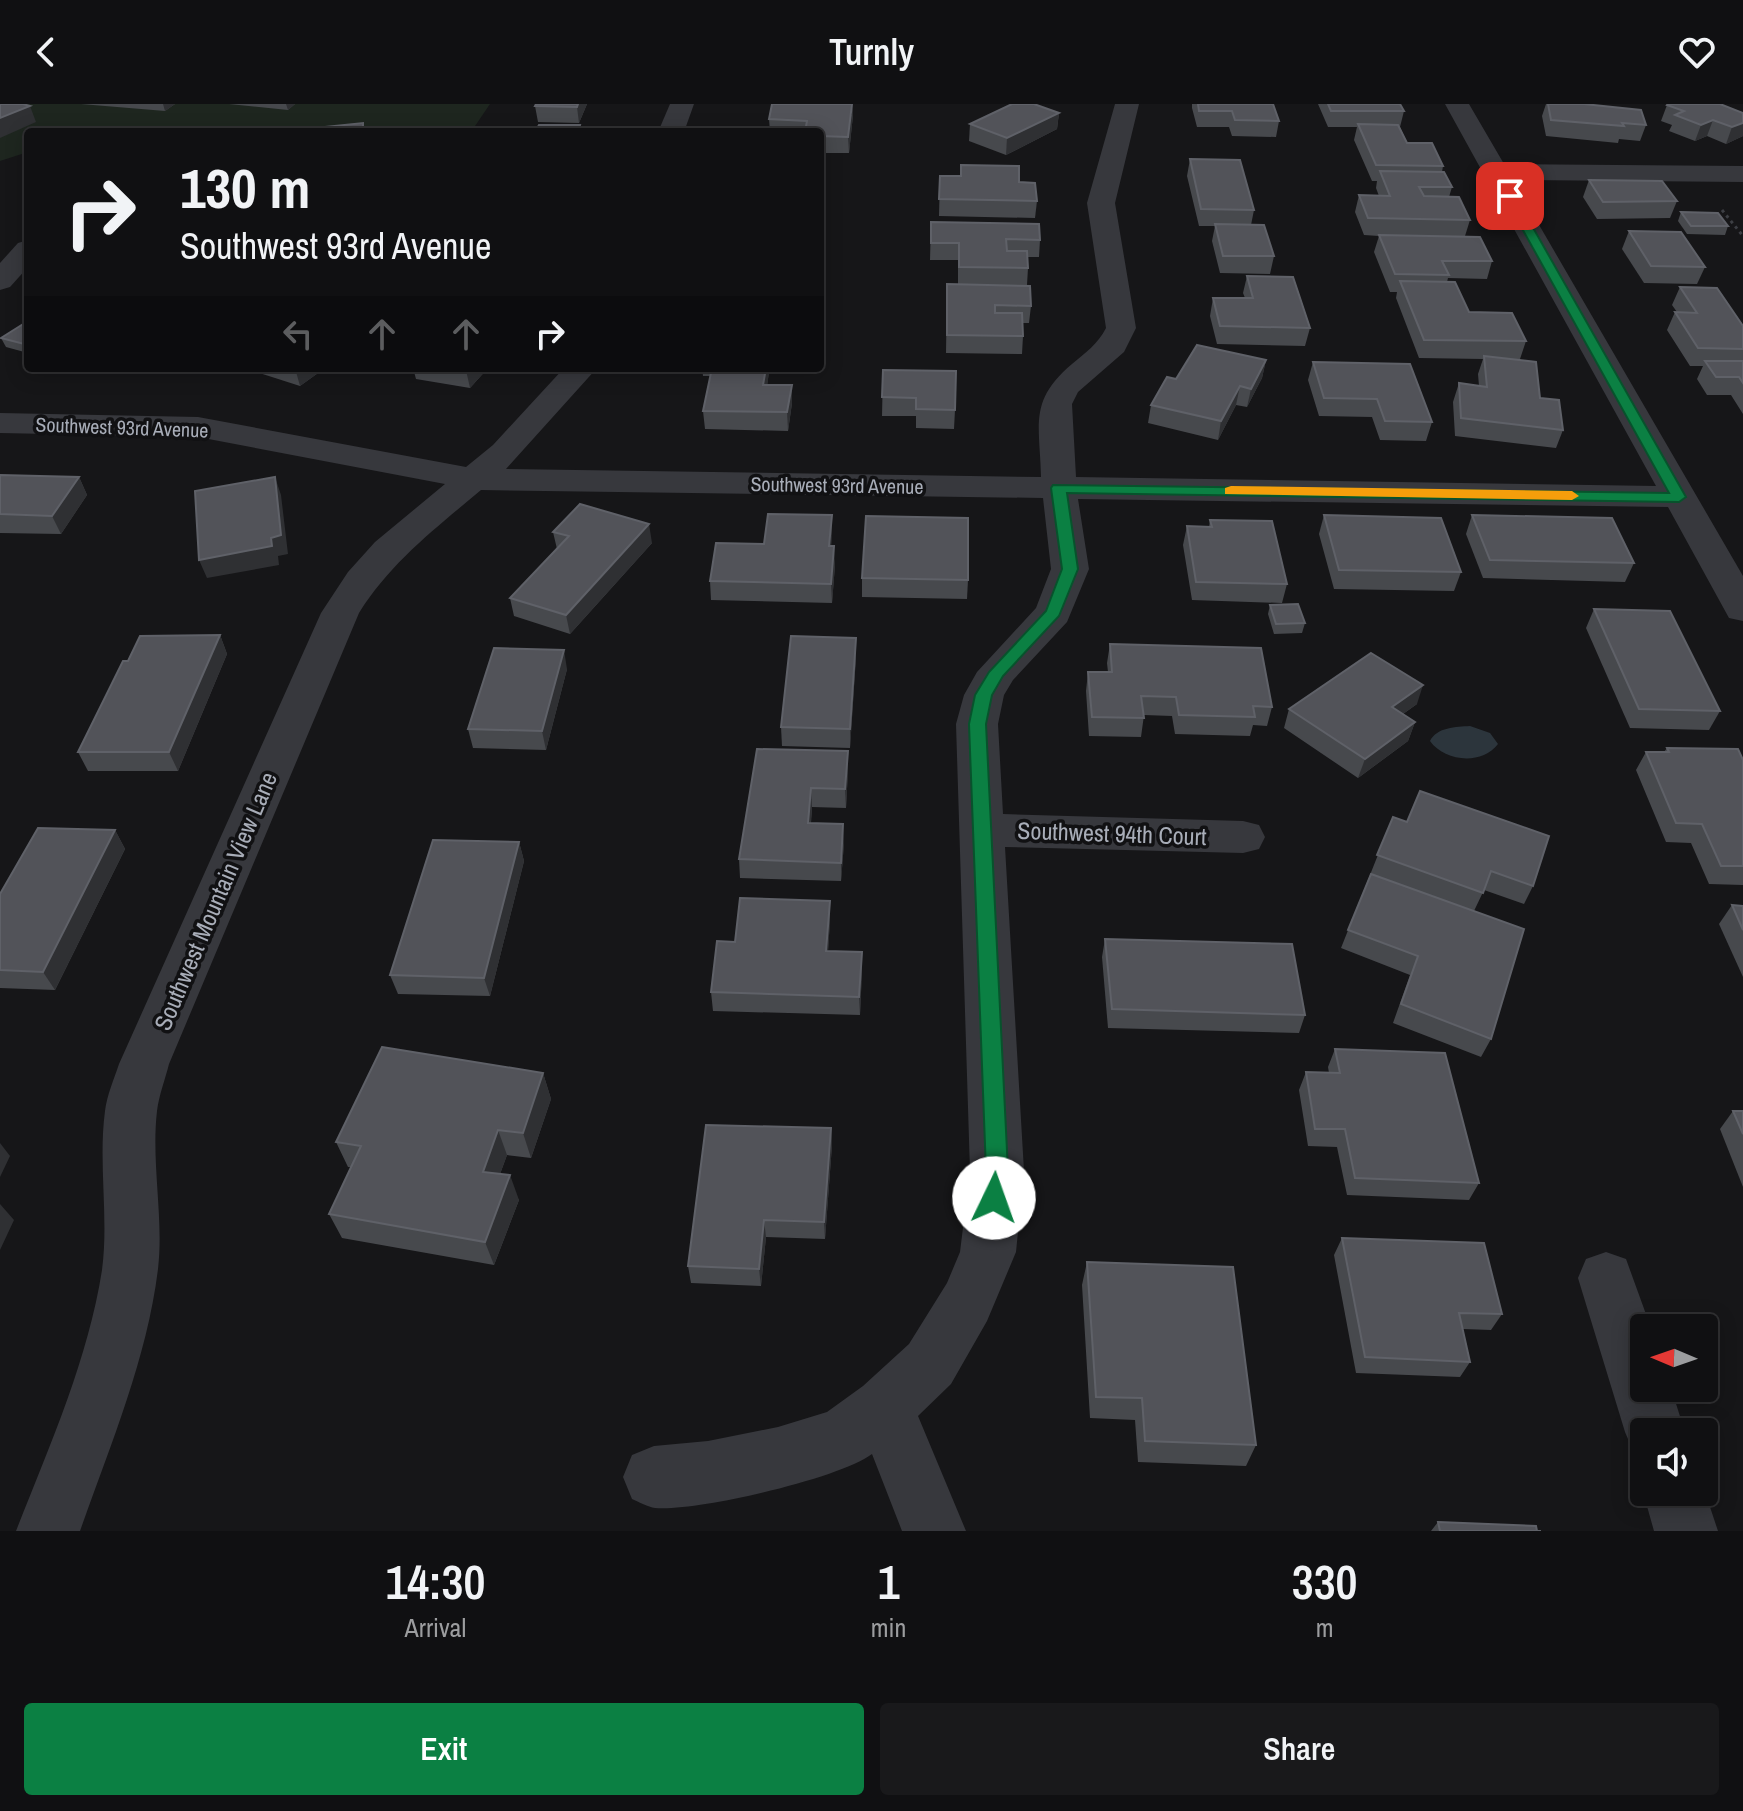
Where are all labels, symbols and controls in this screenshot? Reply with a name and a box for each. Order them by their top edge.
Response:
text: Turnly [829,28,914,76]
icon: back [24,30,68,74]
icon: heart [1675,30,1719,74]
text: 130 m [180,150,310,225]
icon: right [48,160,152,264]
pin [1476,162,1544,230]
icon: arrive [1488,174,1532,218]
text: Southwest 93rd Avenue [180,222,491,270]
icon: left [276,312,320,356]
icon: ahead [360,312,404,356]
icon: ahead [444,312,488,356]
icon: right [528,312,572,356]
street label: Southwest 93rd Avenue [35,410,209,444]
street label: Southwest 93rd Avenue [750,470,924,500]
street label: Southwest Mountain View Lane [146,767,284,1035]
street label: Southwest 94th Court [1017,814,1208,852]
position arrow [952,1156,1036,1240]
north arrow [1630,1314,1718,1402]
map controls [1630,1314,1718,1506]
button: sound [1630,1418,1718,1506]
text: 14:30 [385,1549,485,1614]
text: 1 [878,1549,900,1614]
text: 330 [1292,1549,1358,1614]
text: Arrival [405,1610,466,1645]
text: min [871,1610,906,1645]
text: m [1316,1610,1334,1645]
button: Exit [24,1703,864,1795]
button: Share [880,1703,1719,1795]

